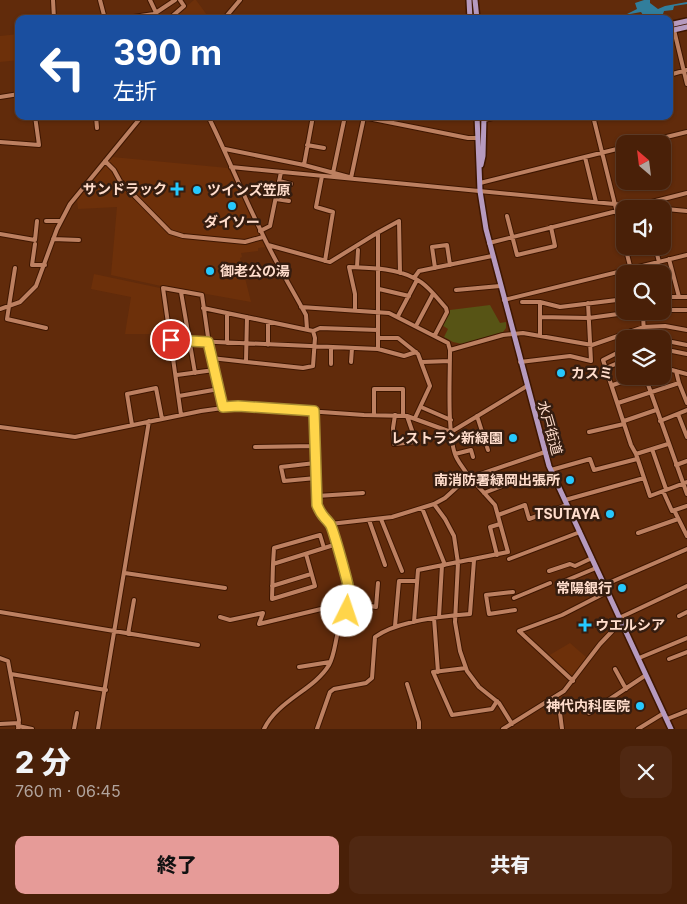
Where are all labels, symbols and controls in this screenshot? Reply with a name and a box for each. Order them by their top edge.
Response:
text: 390 m [113,31,222,73]
icon: left [30,35,95,100]
text: 左折 [113,78,157,104]
north arrow [616,135,671,190]
map controls [616,135,671,385]
place label: サンドラック [83,180,167,197]
place label: ツインズ笠原 [207,181,291,198]
marker: サンドラック [171,183,183,195]
marker: ツインズ笠原 [191,184,203,196]
marker: ダイソー [226,200,238,212]
button: sound [616,200,671,255]
place label: ダイソー [204,213,260,230]
place label: 御老公の湯 [220,262,290,279]
marker: 御老公の湯 [204,265,216,277]
button: search [616,265,671,320]
pin [150,319,192,361]
icon: arrive [157,326,185,354]
button: layers [616,330,671,385]
place label: カスミ [571,364,613,381]
marker: カスミ [555,367,567,379]
street label: 水戸街道 [535,399,566,457]
place label: レストラン新緑園 [391,429,503,446]
marker: レストラン新緑園 [507,432,519,444]
place label: 南消防署緑岡出張所 [434,471,560,488]
marker: 南消防署緑岡出張所 [564,474,576,486]
place label: TSUTAYA [534,505,601,522]
marker: TSUTAYA [604,508,616,520]
place label: 常陽銀行 [556,579,612,596]
marker: 常陽銀行 [616,582,628,594]
position arrow [320,584,372,636]
place label: ウエルシア [595,616,665,633]
marker: ウエルシア [579,619,591,631]
place label: 神代内科医院 [546,697,630,714]
marker: 神代内科医院 [634,700,646,712]
text: 2 分 [15,744,71,780]
button: close [620,746,672,798]
text: 760 m · 06:45 [15,781,121,801]
button: 終了 [15,836,339,894]
button: 共有 [349,836,672,894]

